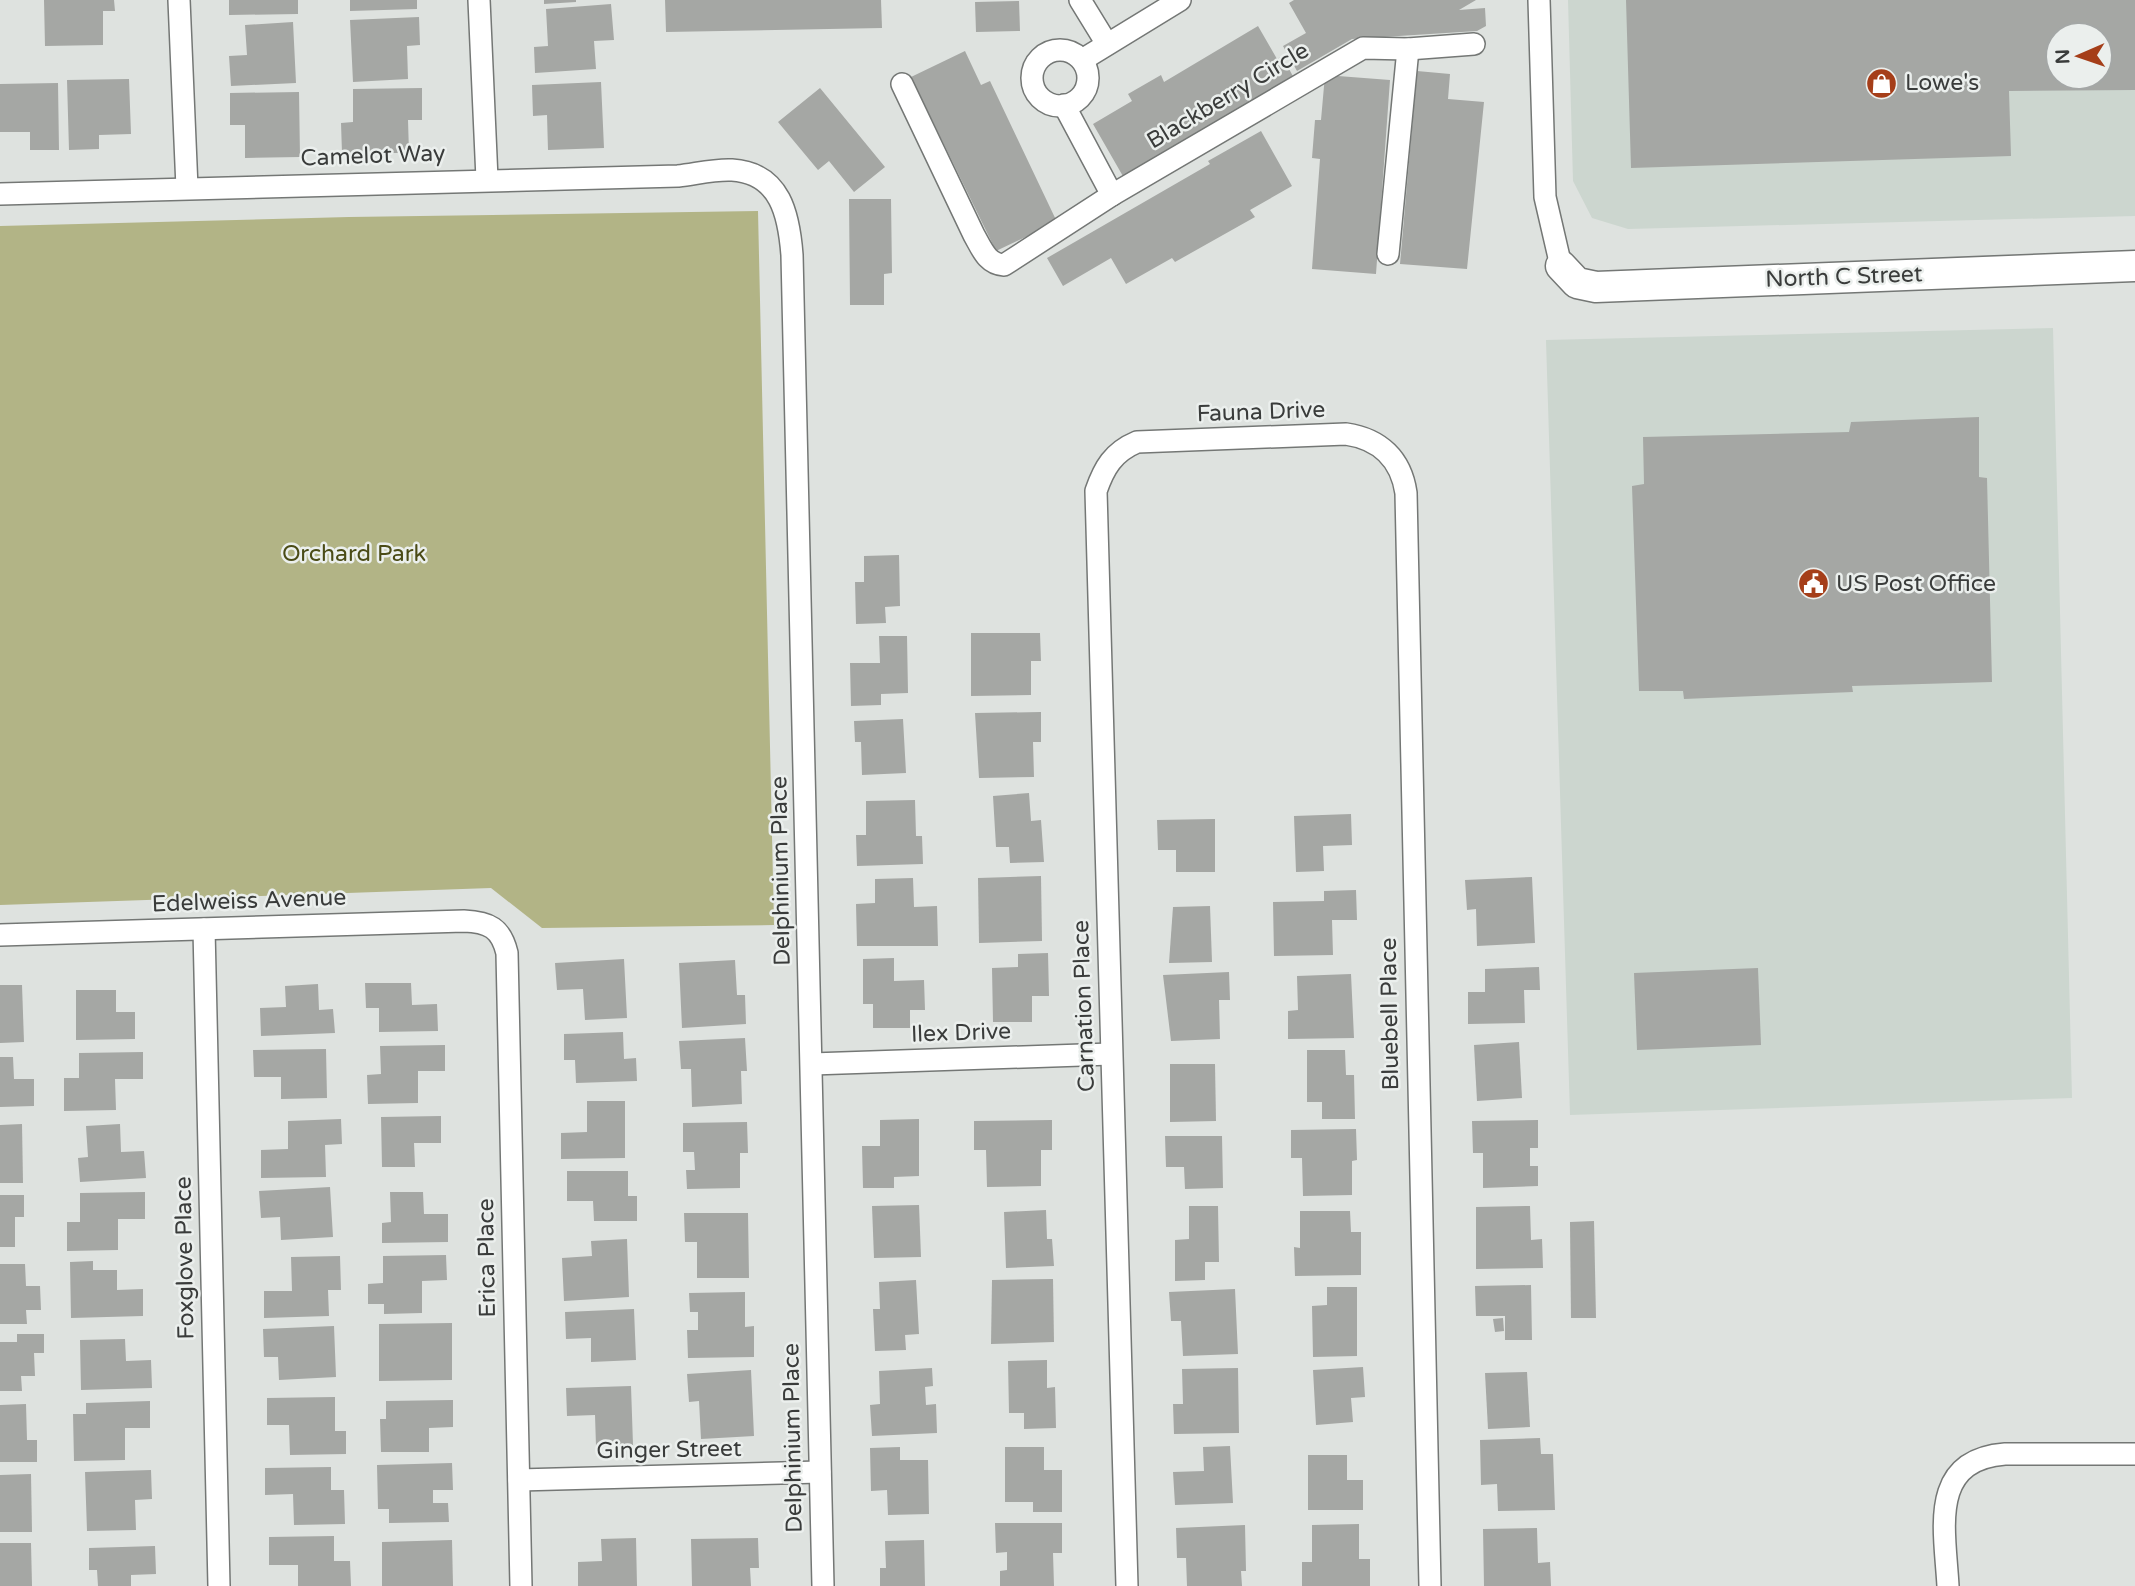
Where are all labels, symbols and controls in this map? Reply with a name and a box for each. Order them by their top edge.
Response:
north arrow [2044,21,2114,91]
street label: Blackberry Circle [1142,37,1314,155]
text: N [2052,49,2074,65]
shop icon: Lowe's [1865,66,1899,100]
place label: Lowe's [1905,69,1979,97]
street label: Camelot Way [300,139,446,173]
street label: North C Street [1765,260,1923,294]
street label: Fauna Drive [1196,396,1326,428]
park label: Orchard Park [282,540,426,568]
public building icon: US Post Office [1796,567,1830,601]
place label: US Post Office [1836,570,1996,598]
street label: Delphinium Place [765,776,797,966]
street label: Edelweiss Avenue [151,884,347,918]
street label: Carnation Place [1067,920,1101,1092]
street label: Bluebell Place [1375,937,1405,1091]
street label: Ilex Drive [911,1017,1011,1049]
street label: Foxglove Place [170,1176,200,1340]
street label: Erica Place [472,1198,502,1318]
street label: Delphinium Place [777,1343,809,1533]
street label: Ginger Street [596,1435,742,1465]

